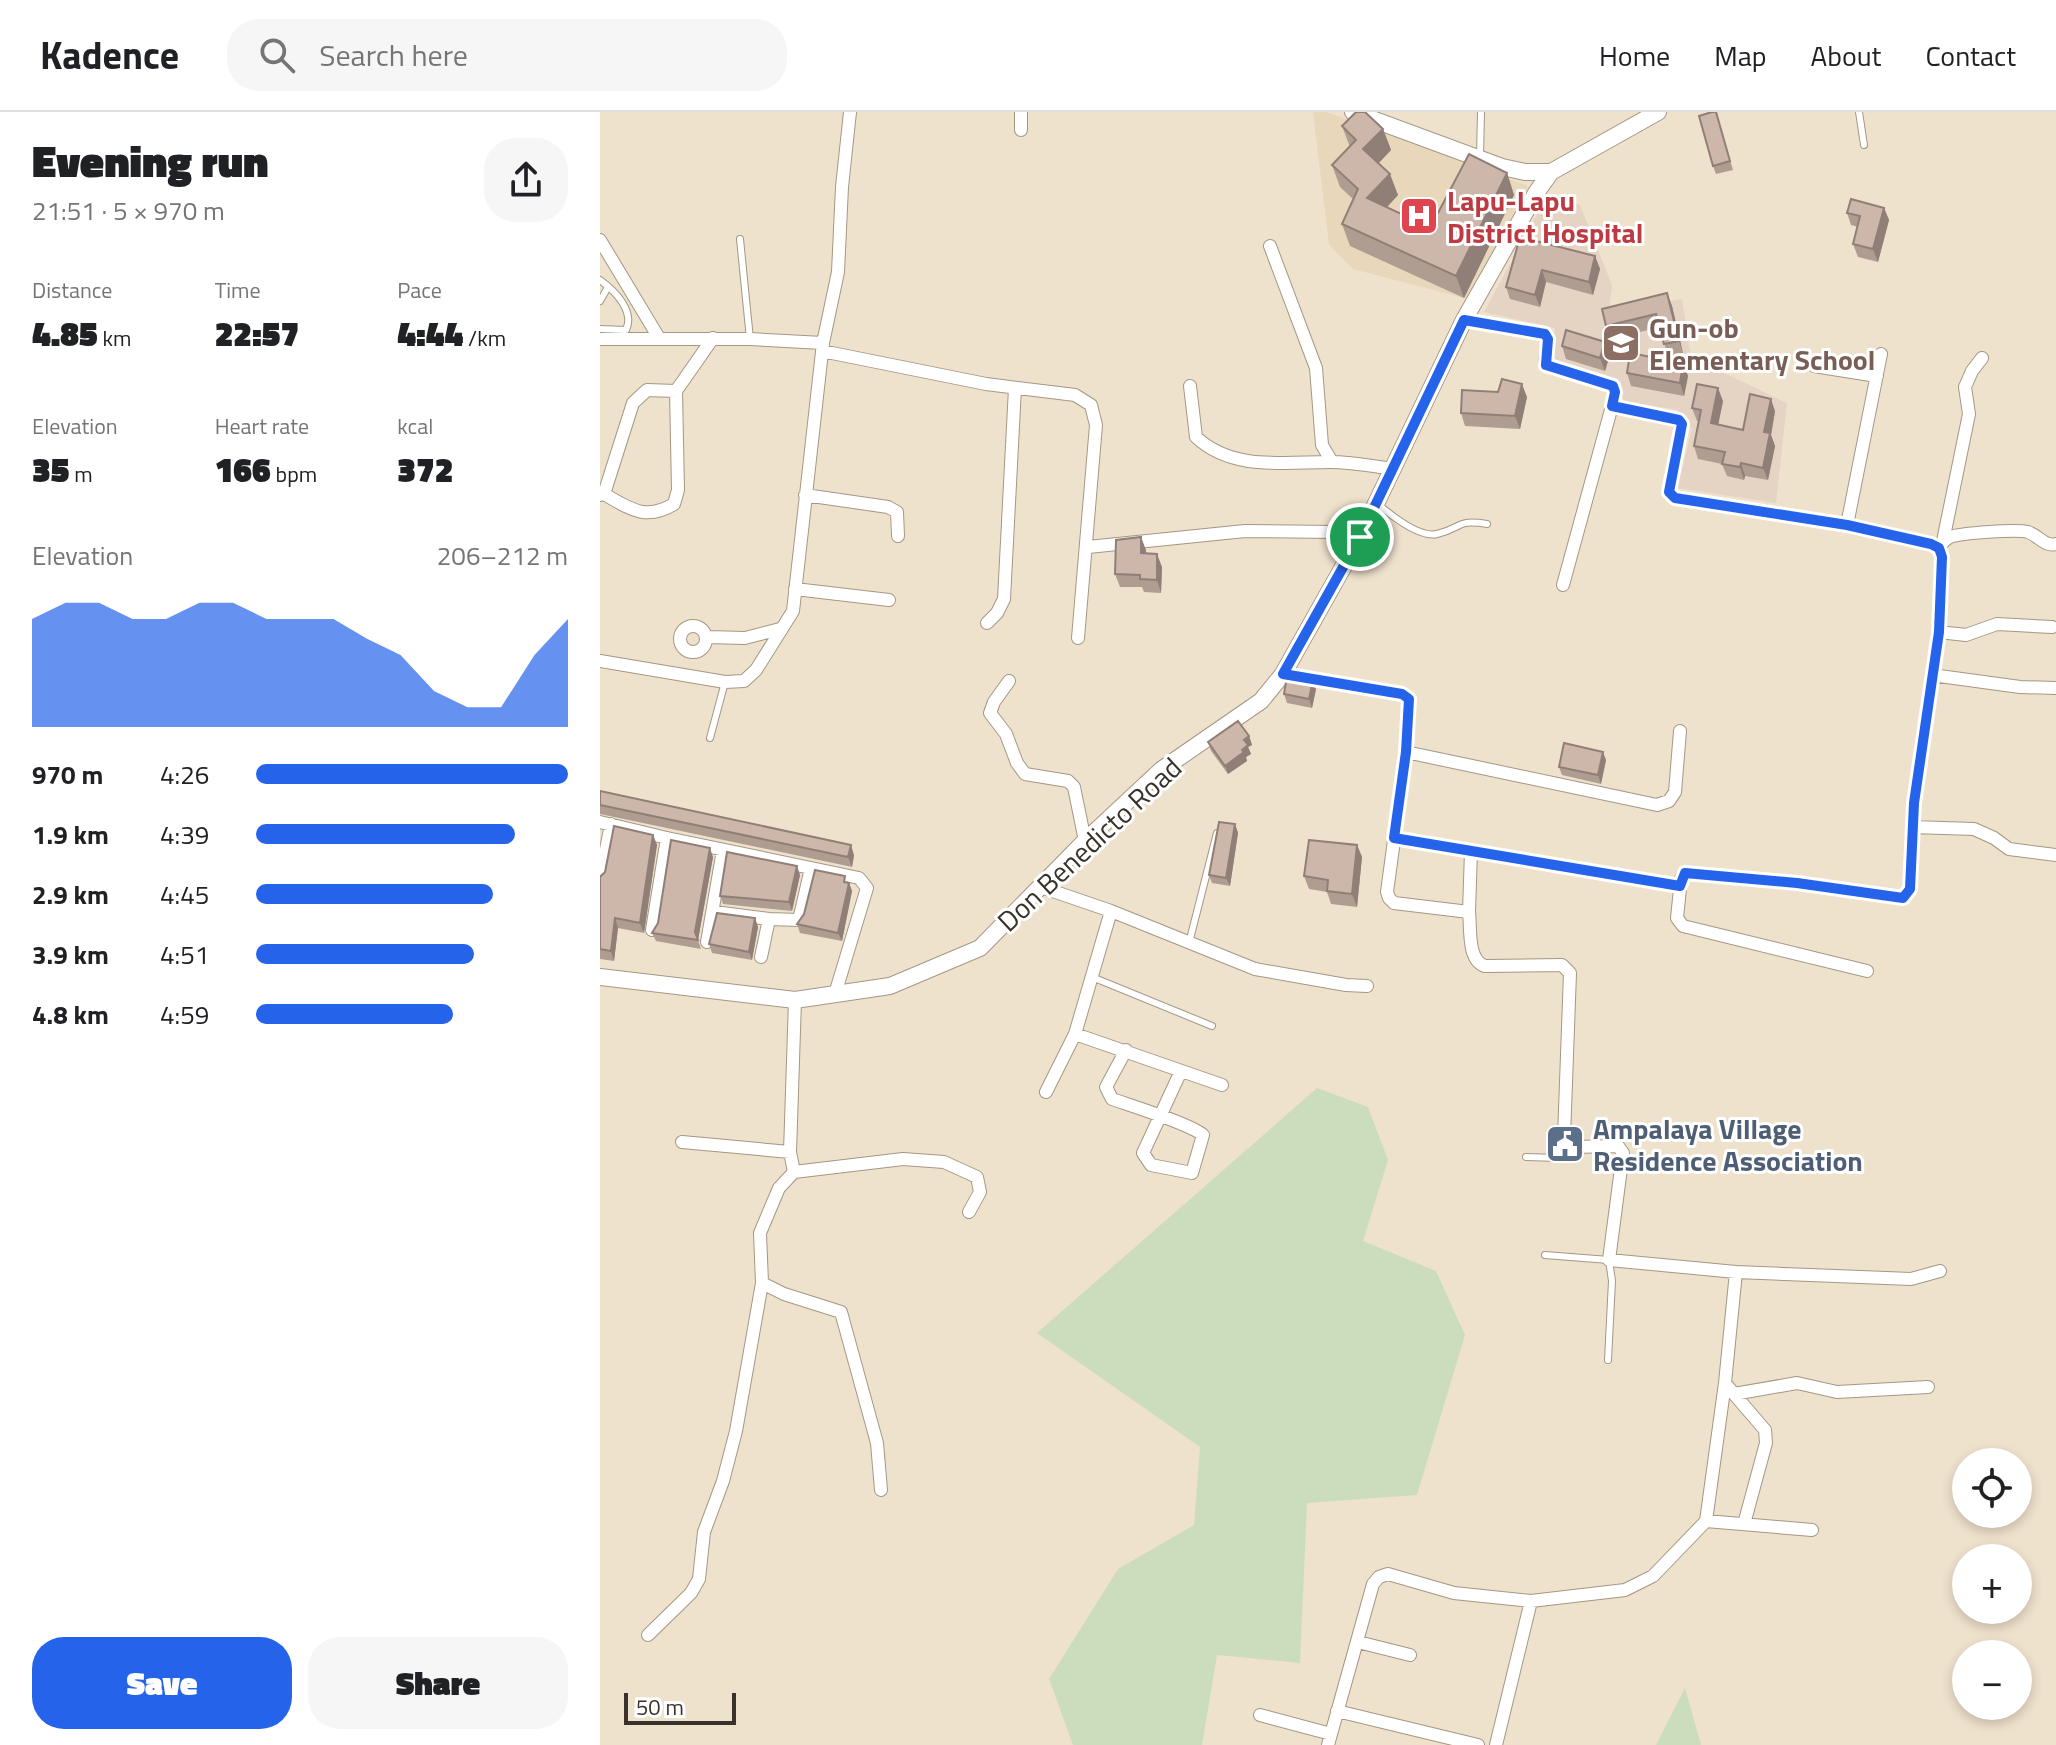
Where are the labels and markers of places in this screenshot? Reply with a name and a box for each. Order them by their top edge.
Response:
place label: Lapu-Lapu District Hospital [1447,179,1643,254]
hospital icon: Lapu-Lapu District Hospital [1398,195,1440,237]
place label: Gun-ob Elementary School [1649,306,1875,381]
school or university icon: Gun-ob Elementary School [1600,322,1642,364]
pin [1326,503,1394,571]
place label: Ampalaya Village Residence Association [1593,1107,1863,1182]
public building icon: Ampalaya Village Residence Association [1544,1123,1586,1165]

